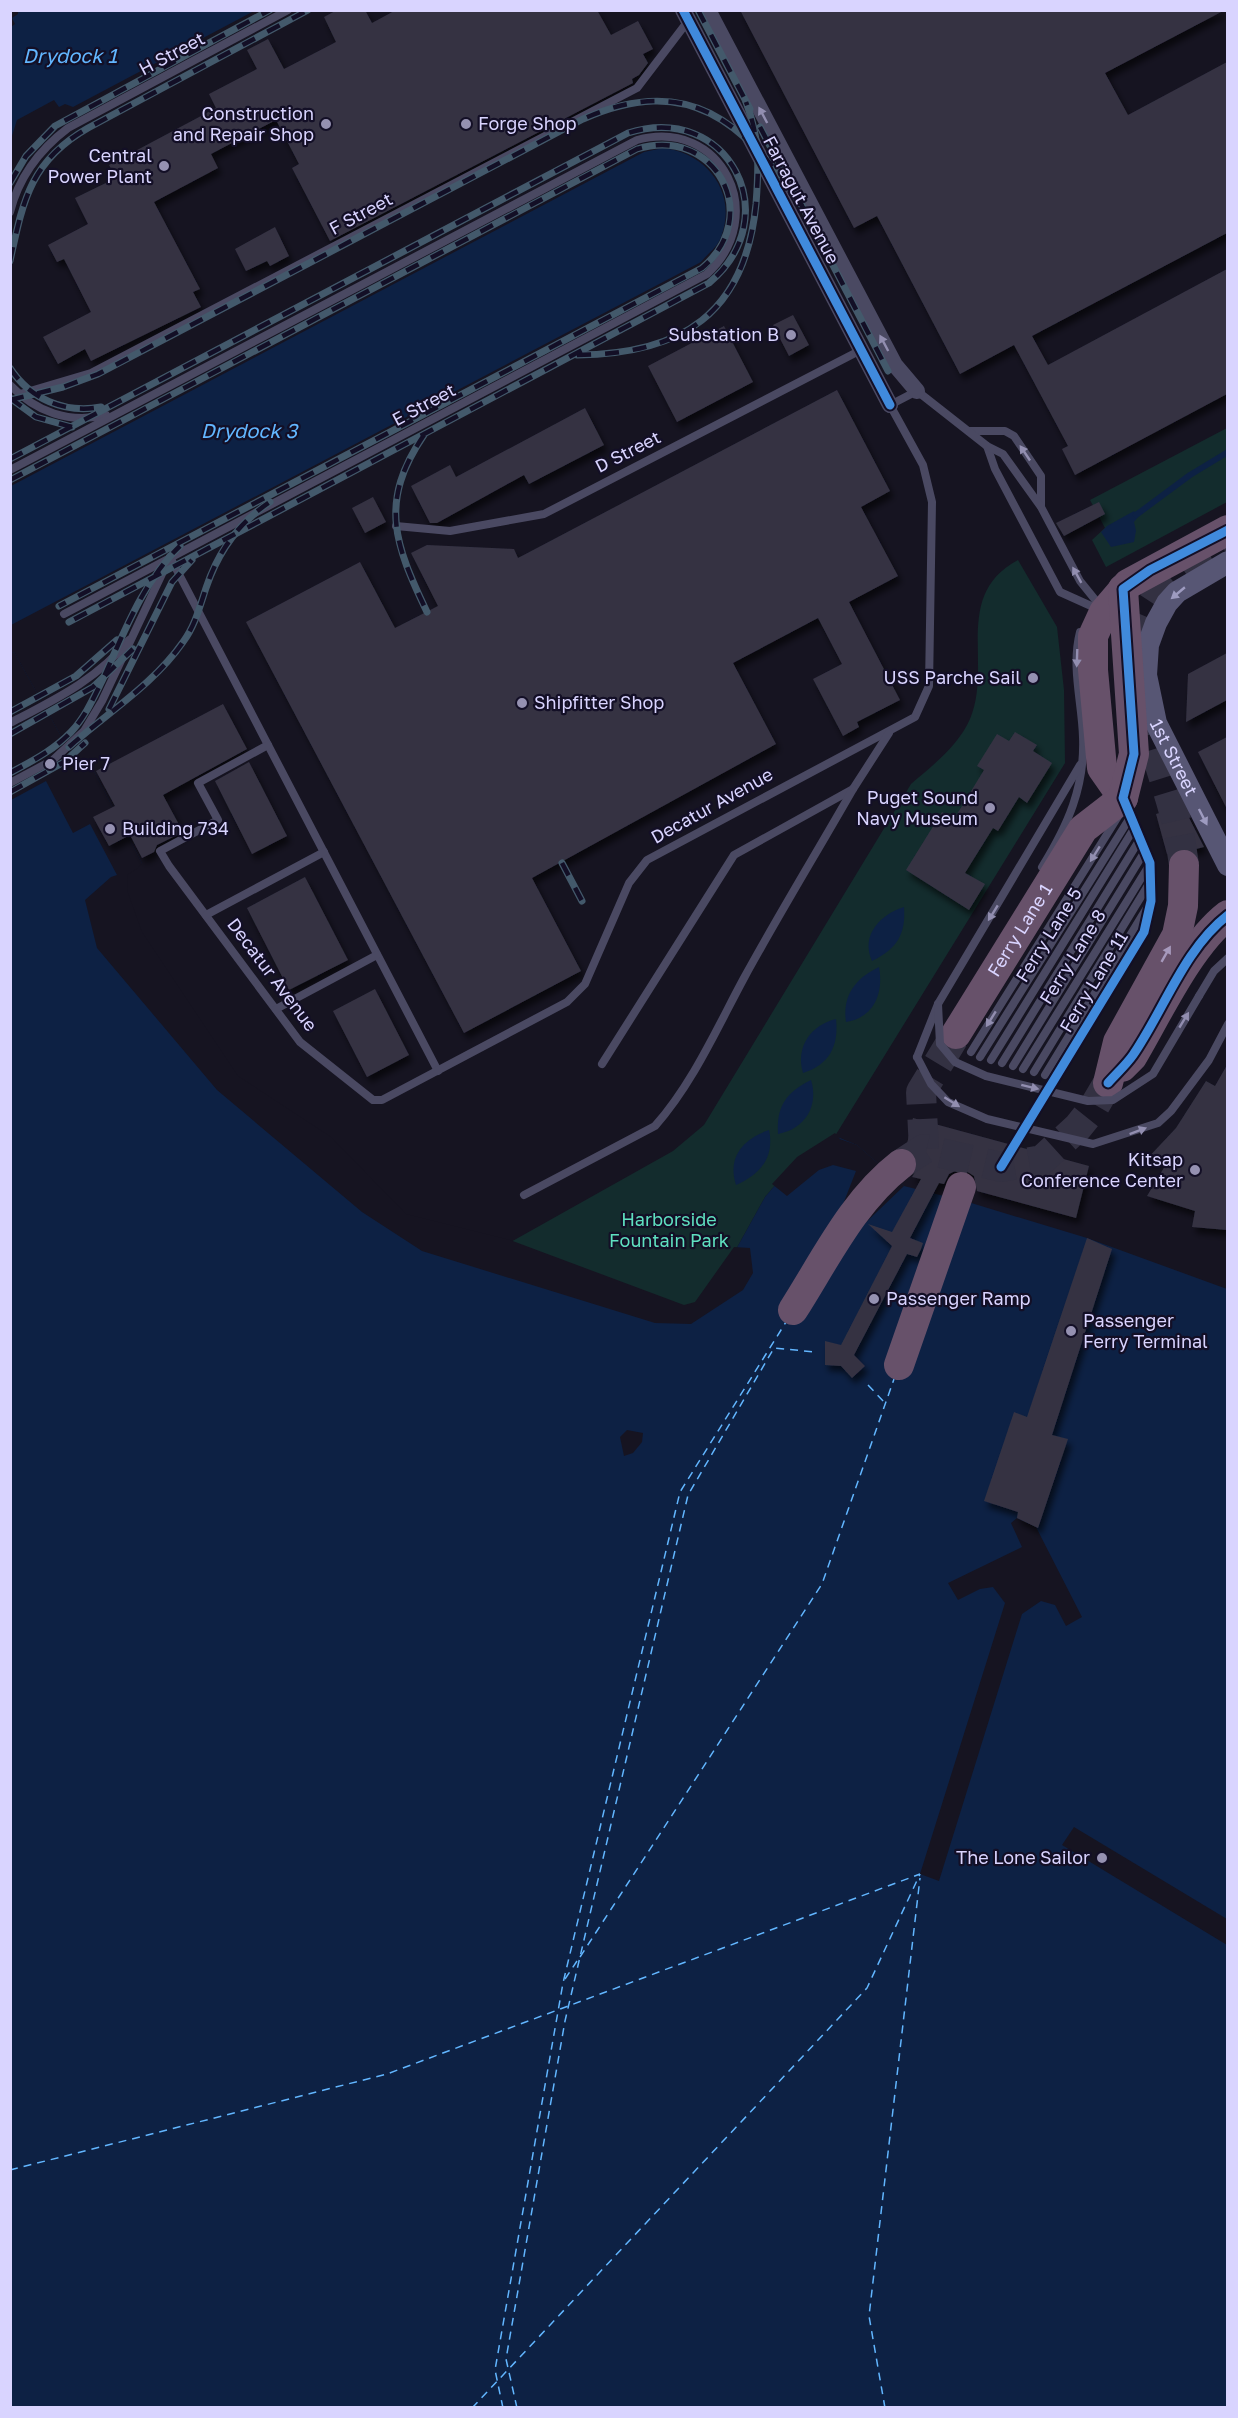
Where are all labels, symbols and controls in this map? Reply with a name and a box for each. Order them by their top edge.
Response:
street label: H Street [135,27,208,80]
water label: Drydock 1 [23,43,117,68]
place label: Construction and Repair Shop [173,102,314,145]
one-way arrow [758,106,768,123]
place label: Forge Shop [478,112,577,134]
marker: Construction and Repair Shop [319,117,333,131]
marker: Forge Shop [459,117,473,131]
street label: Farragut Avenue [759,132,845,267]
place label: Central Power Plant [48,144,152,187]
marker: Central Power Plant [157,159,171,173]
street label: F Street [325,187,396,239]
place label: Substation B [668,323,779,345]
marker: Substation B [784,328,798,342]
one-way arrow [879,335,889,352]
street label: E Street [388,378,459,430]
water label: Drydock 3 [201,418,299,443]
street label: D Street [591,425,664,477]
one-way arrow [1020,445,1031,461]
one-way arrow [1072,567,1083,583]
one-way arrow [1170,586,1186,599]
one-way arrow [1072,649,1081,668]
place label: USS Parche Sail [884,666,1021,688]
marker: USS Parche Sail [1026,671,1040,685]
place label: Shipfitter Shop [534,691,664,713]
marker: Shipfitter Shop [515,696,529,710]
street label: 1st Street [1146,715,1203,799]
place label: Pier 7 [62,752,110,774]
marker: Pier 7 [43,757,57,771]
street label: Decatur Avenue [647,763,776,848]
place label: Puget Sound Navy Museum [856,786,978,829]
marker: Puget Sound Navy Museum [983,801,997,815]
one-way arrow [1198,808,1208,825]
place label: Building 734 [122,817,229,839]
marker: Building 734 [103,822,117,836]
one-way arrow [1089,846,1100,862]
street label: Ferry Lane 1 [982,879,1057,980]
street label: Ferry Lane 5 [1010,883,1086,986]
one-way arrow [988,905,999,921]
street label: Ferry Lane 8 [1034,905,1110,1008]
street label: Decatur Avenue [223,913,323,1035]
street label: Ferry Lane 11 [1054,927,1132,1036]
one-way arrow [1161,945,1171,962]
one-way arrow [986,1011,997,1027]
one-way arrow [1179,1012,1190,1028]
one-way arrow [1020,1082,1039,1092]
one-way arrow [944,1097,961,1107]
one-way arrow [1129,1126,1147,1135]
place label: Kitsap Conference Center [1021,1148,1183,1191]
marker: Kitsap Conference Center [1188,1163,1202,1177]
park label: Harborside Fountain Park [609,1208,729,1251]
place label: Passenger Ramp [886,1287,1031,1309]
marker: Passenger Ramp [867,1292,881,1306]
place label: Passenger Ferry Terminal [1083,1309,1208,1352]
marker: Passenger Ferry Terminal [1064,1324,1078,1338]
place label: The Lone Sailor [956,1846,1090,1868]
marker: The Lone Sailor [1095,1851,1109,1865]

